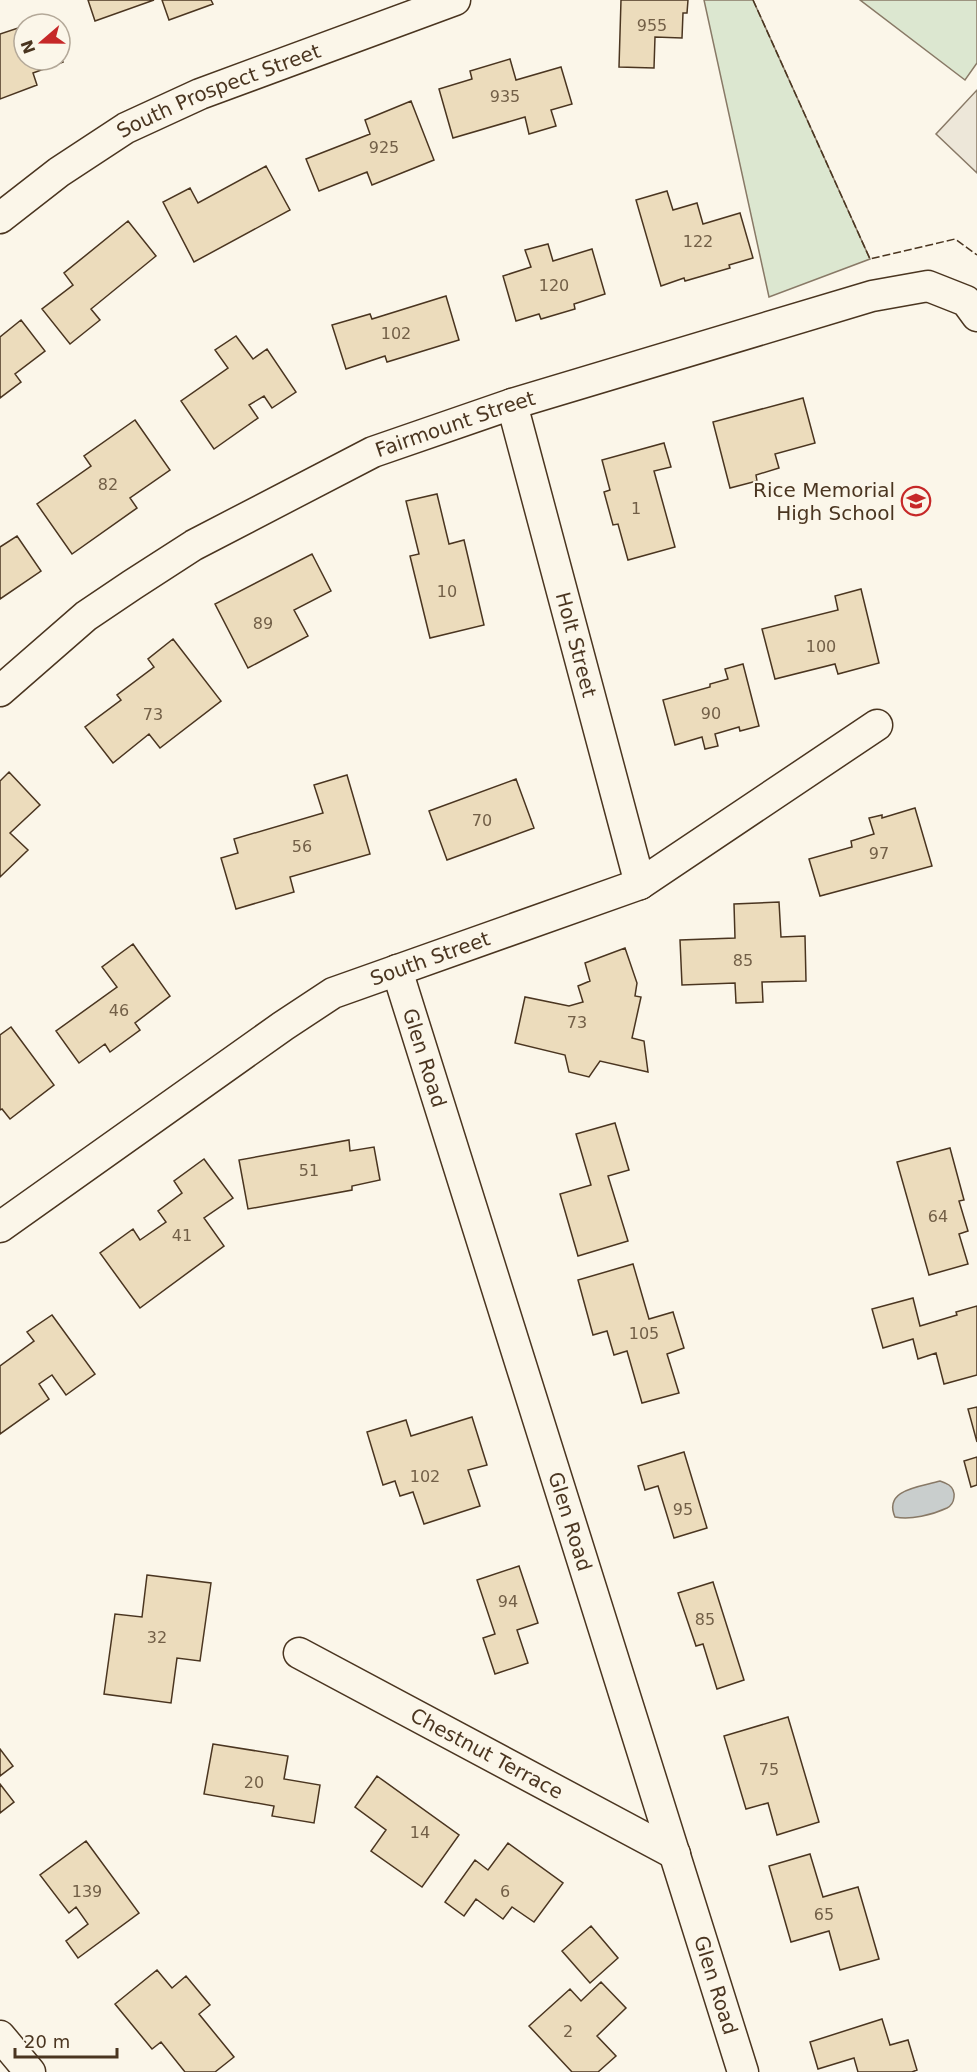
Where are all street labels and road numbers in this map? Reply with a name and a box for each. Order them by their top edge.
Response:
street label: South Prospect Street [112,39,324,143]
street label: Fairmount Street [372,386,538,462]
street label: Holt Street [551,589,602,700]
street label: South Street [367,926,493,991]
street label: Glen Road [398,1005,451,1110]
street label: Glen Road [543,1469,597,1574]
street label: Chestnut Terrace [406,1703,567,1804]
street label: Glen Road [689,1933,743,2038]

